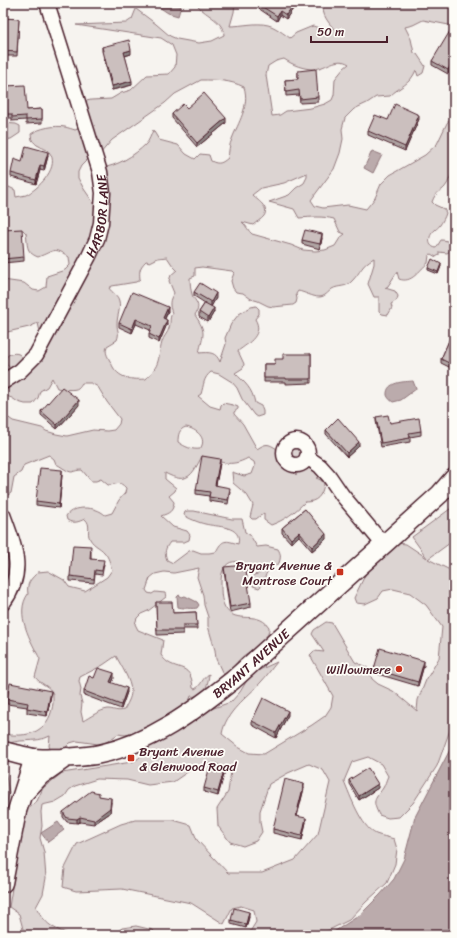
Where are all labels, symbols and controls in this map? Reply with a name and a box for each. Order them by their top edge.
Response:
scale bar [311,18,387,44]
text: 50 m [317,21,344,43]
street label: HARBOR LANE [79,172,115,262]
place label: Bryant Avenue & Montrose Court [235,554,333,592]
marker: Bryant Avenue & Montrose Court [335,567,345,577]
street label: BRYANT AVENUE [207,623,296,704]
place label: Willowmere [326,658,391,681]
marker: Willowmere [394,664,404,674]
place label: Bryant Avenue & Glenwood Road [139,740,237,778]
marker: Bryant Avenue & Glenwood Road [126,753,136,763]

